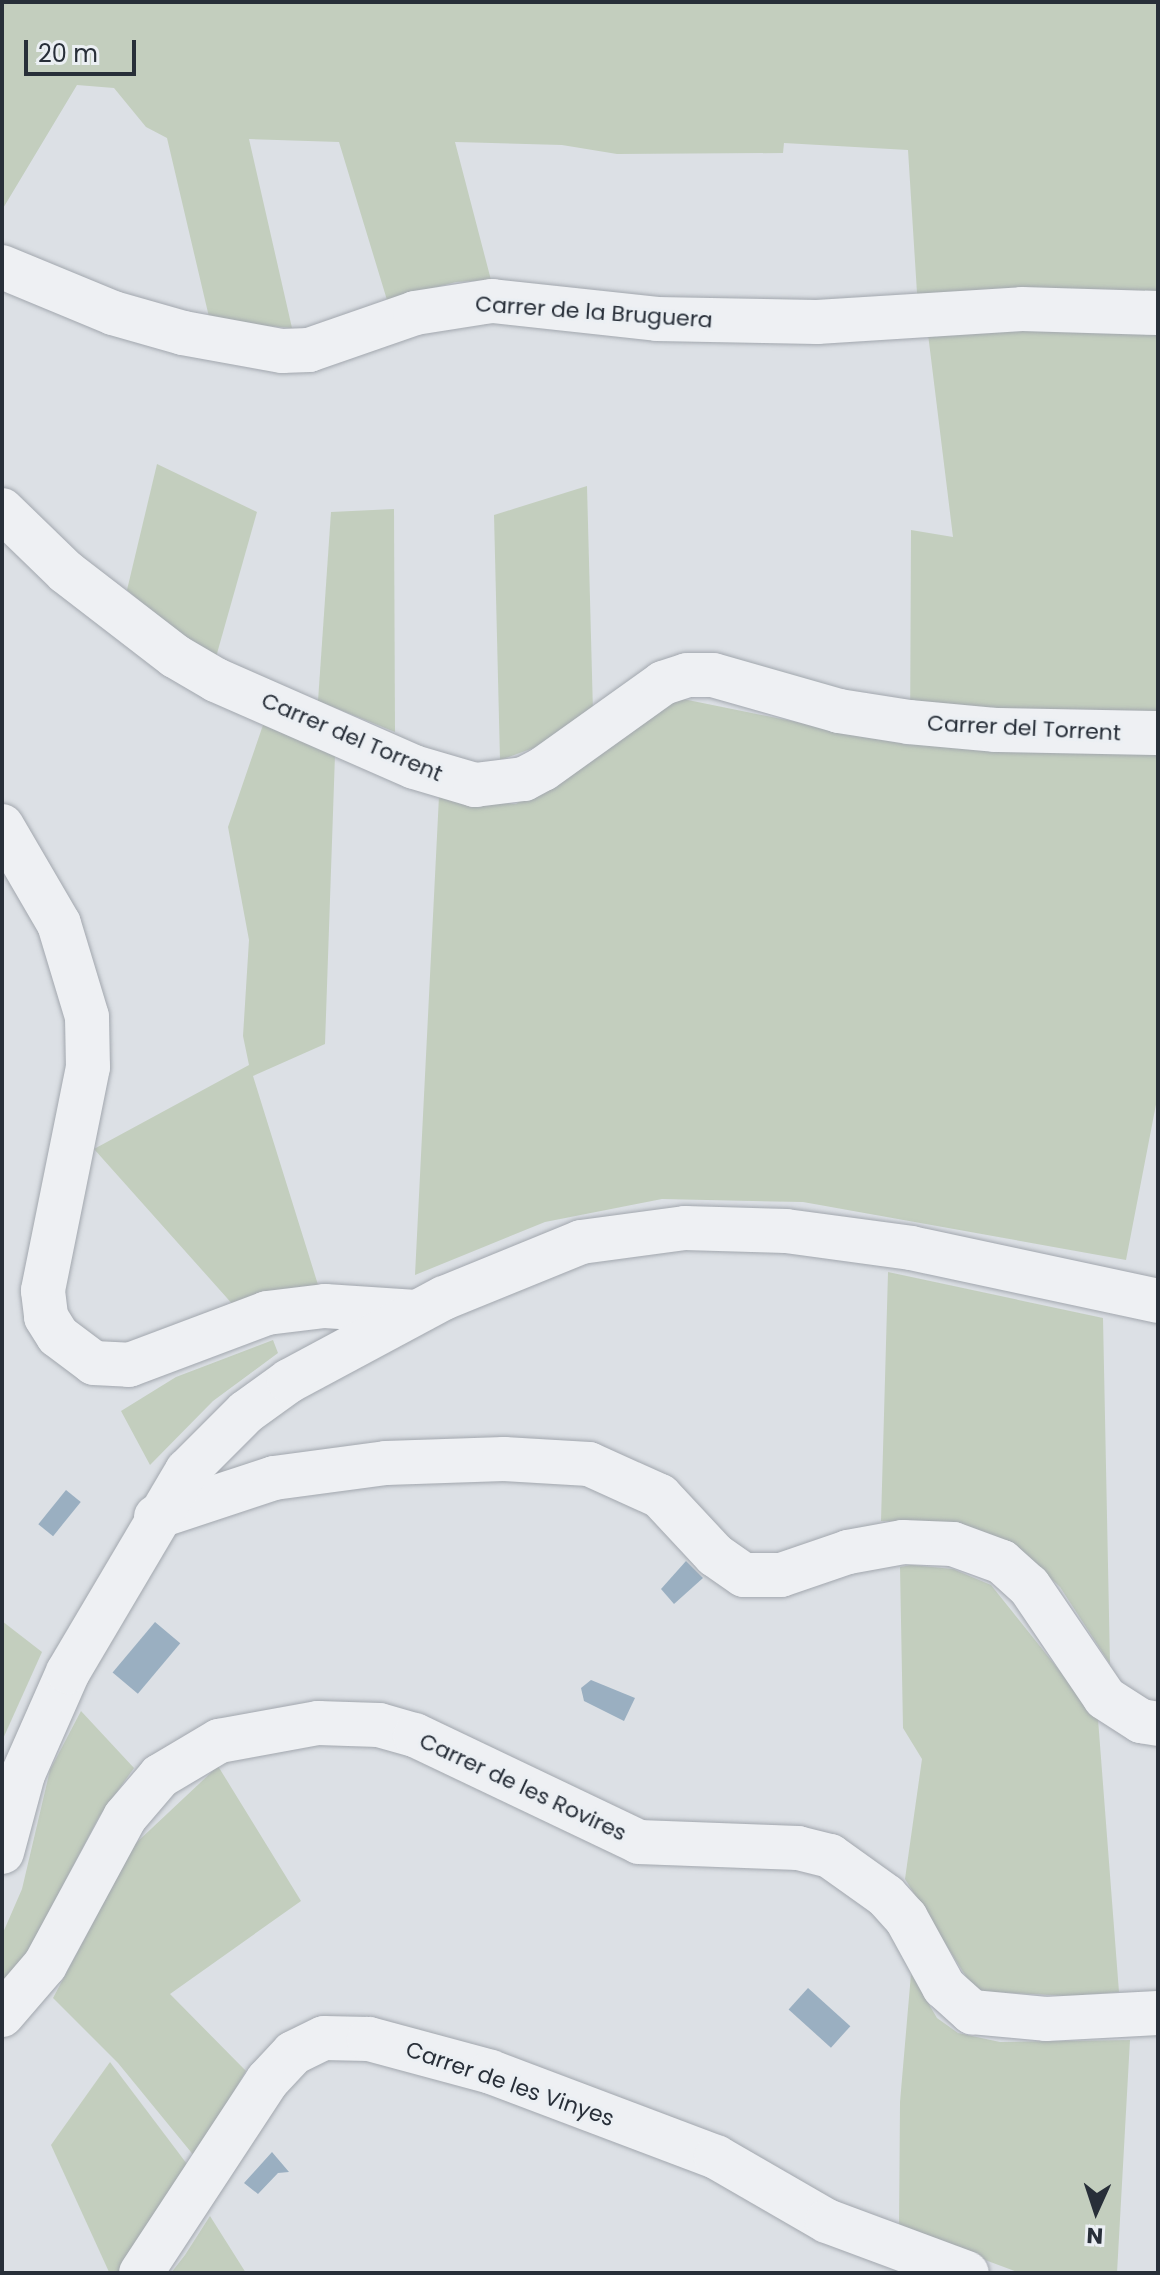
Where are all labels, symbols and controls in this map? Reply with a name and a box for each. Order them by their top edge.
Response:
scale bar [28,24,140,74]
text: 20 m [38,37,98,70]
street label: Carrer de la Bruguera [474,291,714,333]
street label: Carrer del Torrent [258,687,446,787]
street label: Carrer del Torrent [926,710,1122,746]
street label: Carrer de les Rovires [415,1727,631,1847]
street label: Carrer de les Vinyes [402,2036,618,2132]
north arrow [1056,2171,1136,2251]
text: N [1086,2220,1104,2251]

